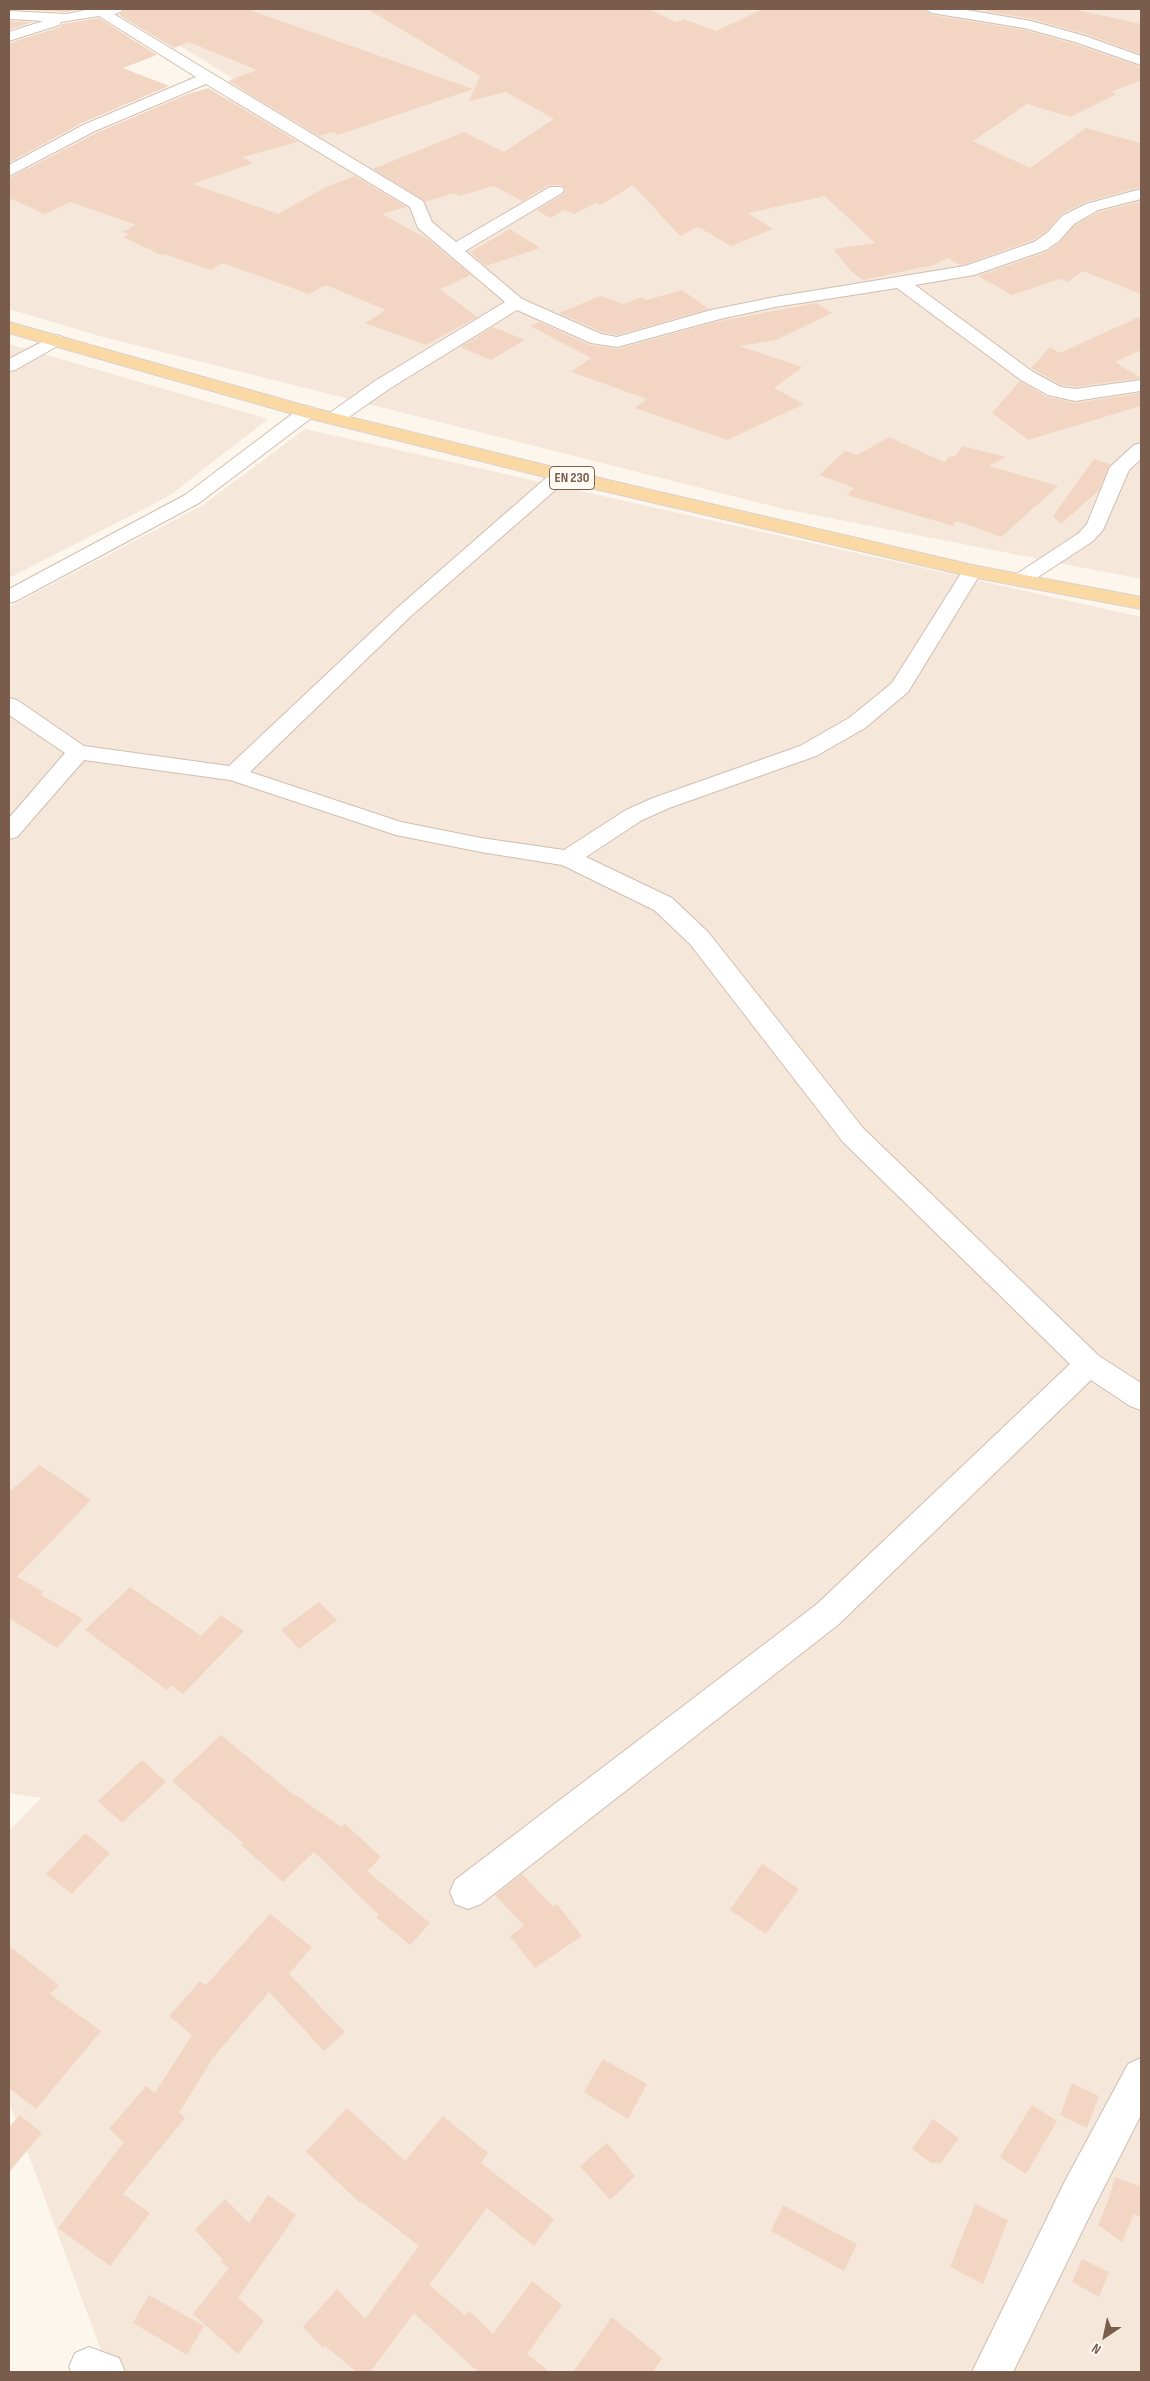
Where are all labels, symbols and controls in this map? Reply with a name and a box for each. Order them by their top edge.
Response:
road number: EN 230 [550,466,594,489]
north arrow [1080,2311,1130,2361]
text: N [1088,2340,1104,2358]

